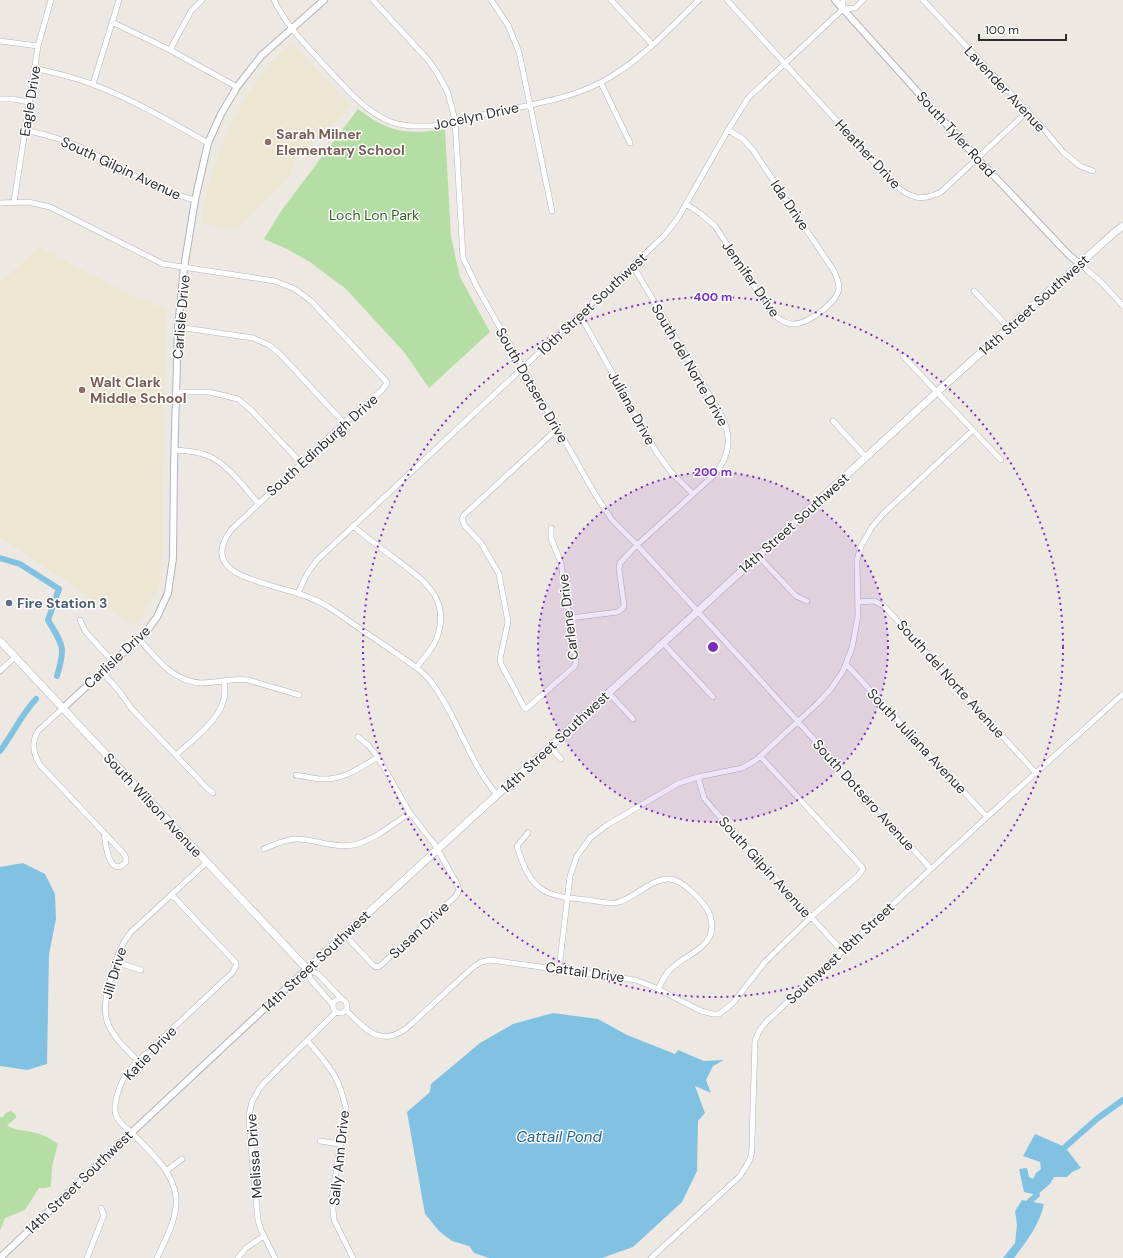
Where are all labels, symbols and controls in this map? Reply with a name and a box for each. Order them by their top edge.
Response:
scale bar [979,16,1066,42]
text: 100 m [985,22,1019,38]
street label: Lavender Avenue [961,42,1049,136]
street label: Eagle Drive [16,64,44,138]
street label: South Tyler Road [913,87,999,181]
street label: Jocelyn Drive [432,98,521,134]
street label: Heather Drive [831,116,905,193]
place label: Sarah Milner Elementary School [276,125,405,159]
street label: South Gilpin Avenue [58,132,184,204]
marker: Sarah Milner Elementary School [263,137,273,147]
street label: Ida Drive [767,177,813,234]
park label: Loch Lon Park [329,206,419,224]
street label: Jennifer Drive [718,237,784,321]
street label: 10th Street Southwest [534,249,650,359]
street label: 14th Street Southwest [975,251,1093,359]
street label: Carlisle Drive [168,274,194,360]
text: 400 m [694,289,732,305]
street label: South del Norte Drive [648,301,732,430]
street label: South Dotsero Drive [492,324,572,446]
street label: Juliana Drive [604,368,660,448]
place label: Walt Clark Middle School [90,373,186,407]
marker: Walt Clark Middle School [77,385,87,395]
street label: South Edinburgh Drive [262,390,382,500]
text: 200 m [694,464,732,480]
street label: 14th Street Southwest [735,469,853,577]
street label: Carlene Drive [554,573,582,661]
place label: Fire Station 3 [17,594,107,612]
marker: Fire Station 3 [4,598,14,608]
street label: South del Norte Avenue [893,616,1009,742]
street label: Carlisle Drive [80,622,154,692]
centre of rings [706,640,720,654]
street label: South Juliana Avenue [863,684,971,798]
street label: 14th Street Southwest [497,687,613,797]
street label: South Dotsero Avenue [809,735,919,855]
street label: South Wilson Avenue [100,749,206,861]
street label: South Gilpin Avenue [715,813,815,921]
street label: Susan Drive [385,898,453,962]
street label: Southwest 18th Street [782,898,898,1008]
street label: 14th Street Southwest [258,906,374,1016]
street label: Jill Drive [98,945,130,1001]
street label: Cattail Drive [544,958,626,986]
street label: Katie Drive [120,1022,180,1084]
street label: Sally Ann Drive [325,1109,353,1207]
street label: Melissa Drive [242,1113,266,1199]
street label: 14th Street Southwest [22,1126,136,1238]
water label: Cattail Pond [516,1127,602,1147]

